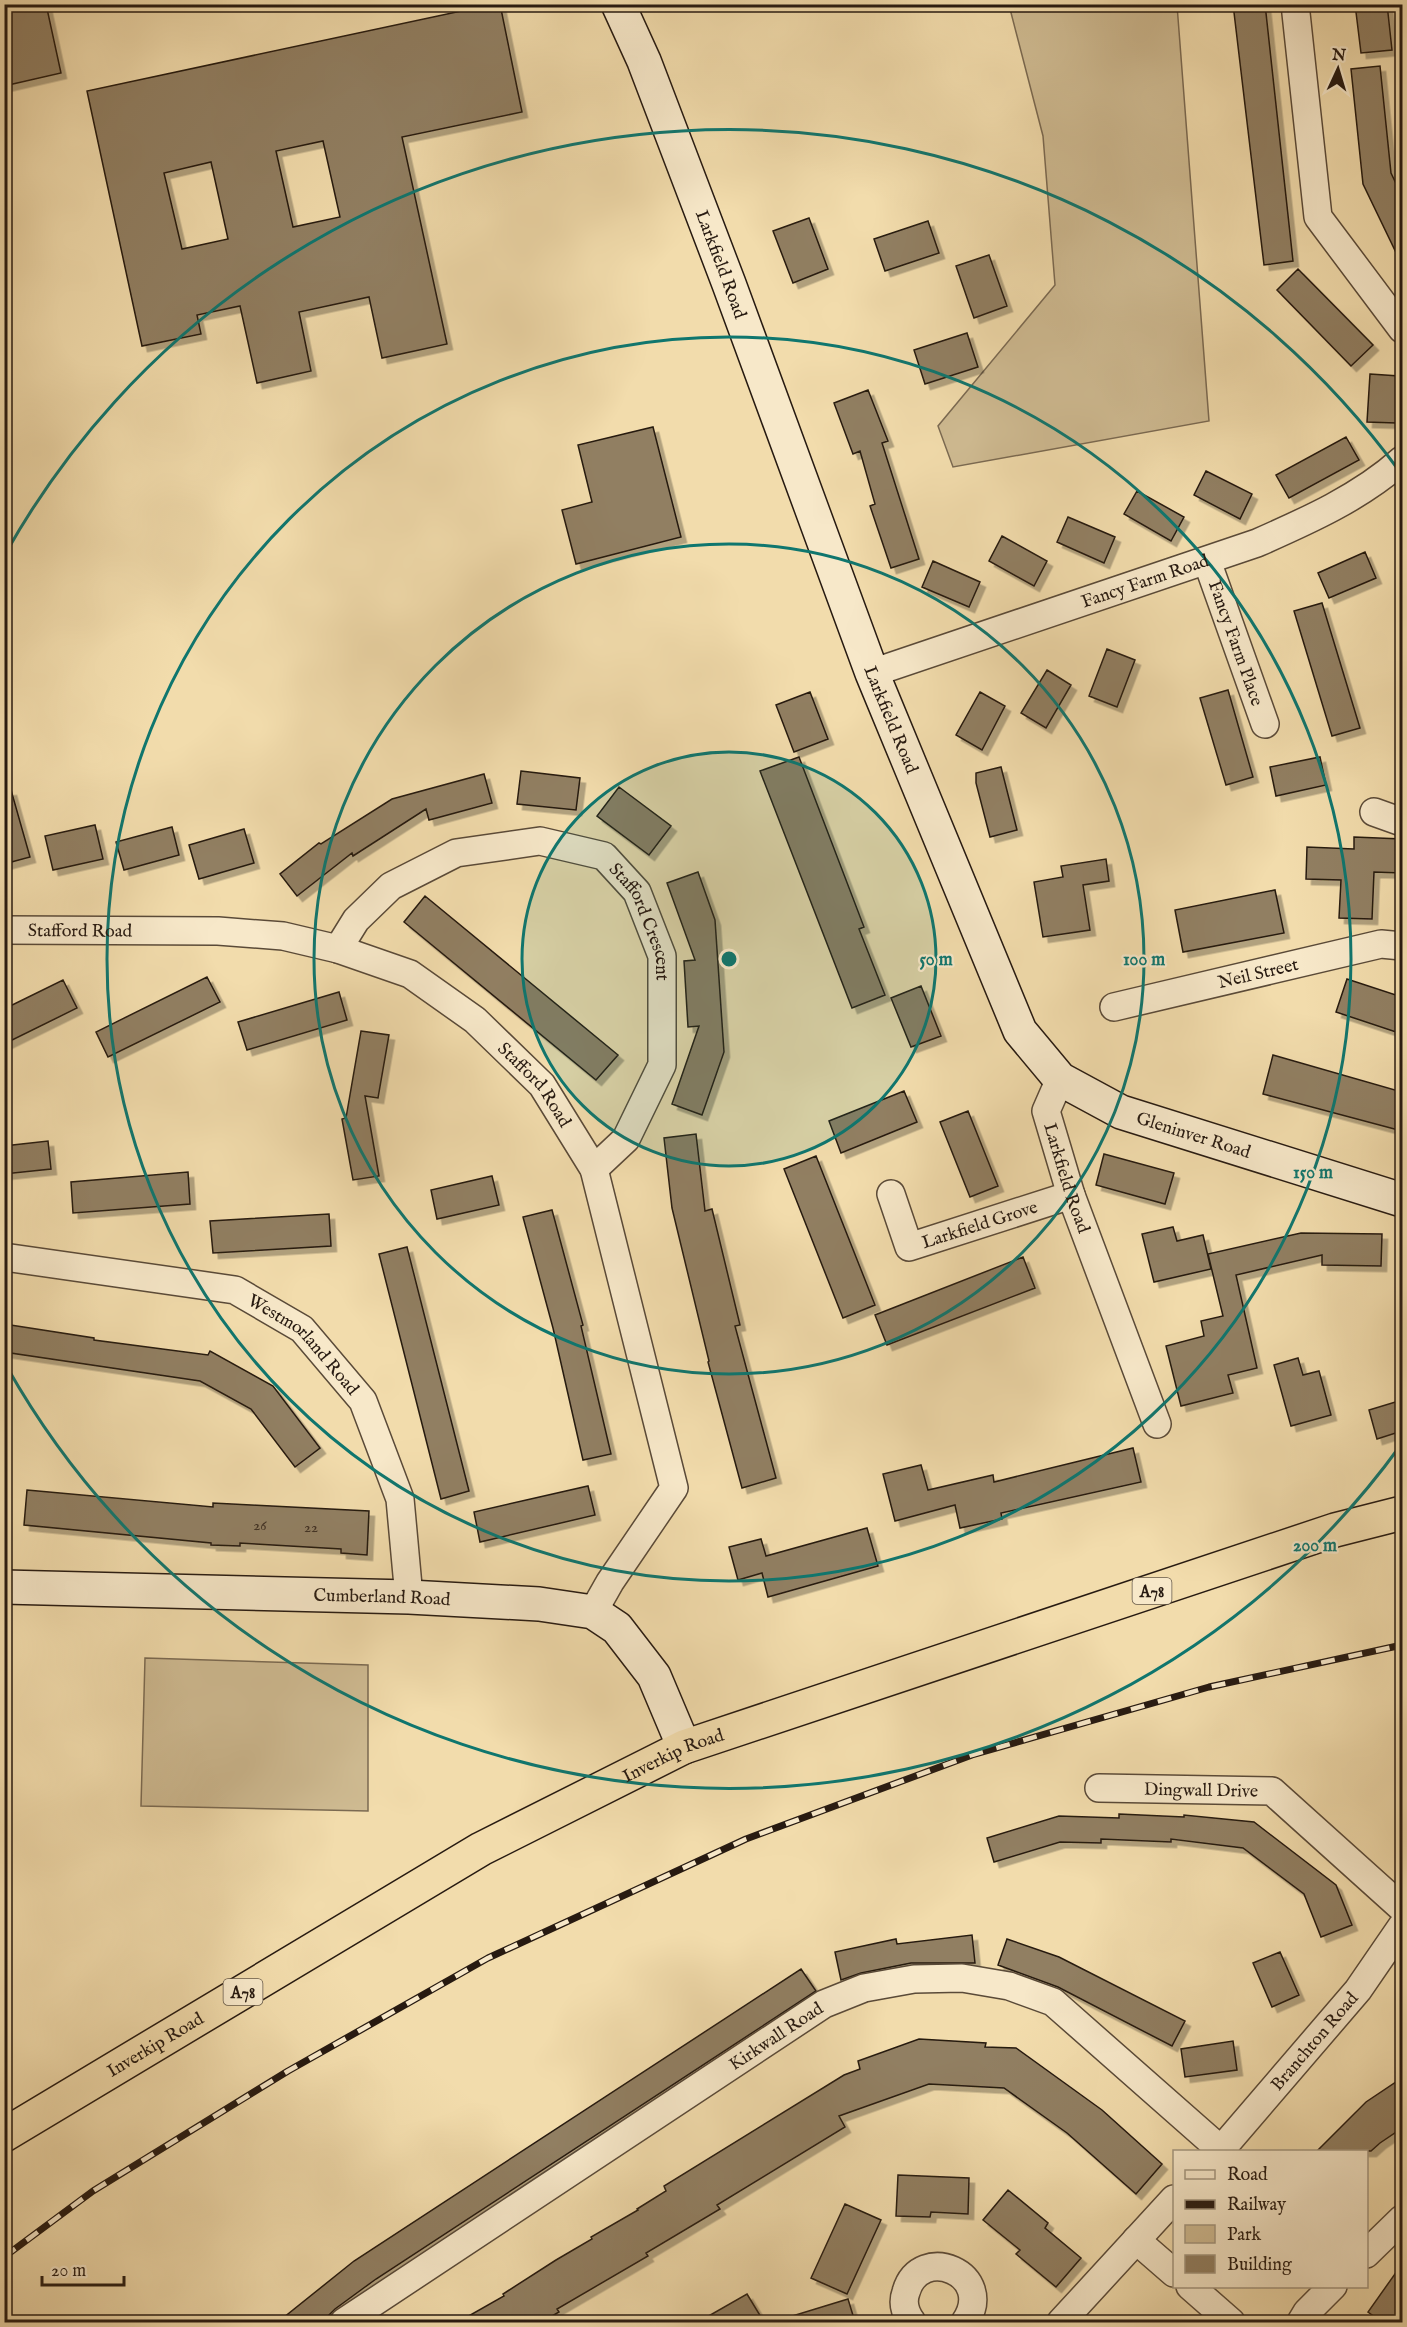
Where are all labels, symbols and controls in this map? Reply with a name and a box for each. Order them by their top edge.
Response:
north arrow [1308,39,1368,99]
text: N [1330,46,1347,67]
street label: Larkfield Road [689,207,751,323]
street label: Fancy Farm Road [1079,550,1212,614]
street label: Fancy Farm Place [1202,578,1268,709]
street label: Larkfield Road [857,663,922,778]
street label: Stafford Crescent [603,859,672,981]
street label: Stafford Road [28,920,133,944]
centre of rings [719,949,739,969]
text: 50 m [919,949,953,972]
text: 100 m [1123,949,1165,972]
street label: Neil Street [1216,954,1301,995]
street label: Stafford Road [492,1038,576,1132]
street label: Gleninver Road [1133,1107,1254,1165]
street label: Larkfield Road [1037,1120,1094,1237]
text: 150 m [1293,1162,1333,1185]
street label: Larkfield Grove [919,1196,1041,1255]
street label: Westmorland Road [243,1290,364,1401]
house number: 26 [253,1516,267,1535]
house number: 22 [304,1518,318,1537]
text: 200 m [1293,1535,1337,1558]
road number: A78 [1132,1578,1172,1604]
street label: Cumberland Road [313,1585,451,1612]
street label: Inverkip Road [619,1724,727,1789]
street label: Dingwall Drive [1144,1779,1258,1804]
road number: A78 [224,1979,262,2005]
street label: Branchton Road [1266,1988,1364,2096]
street label: Kirkwall Road [725,1998,828,2077]
street label: Inverkip Road [103,2008,209,2084]
legend [1173,2150,1368,2288]
text: Road [1227,2164,1268,2187]
text: Railway [1227,2194,1286,2217]
text: Park [1227,2224,1262,2247]
scale bar [42,2249,124,2287]
text: Building [1227,2254,1292,2277]
text: 20 m [51,2260,86,2283]

